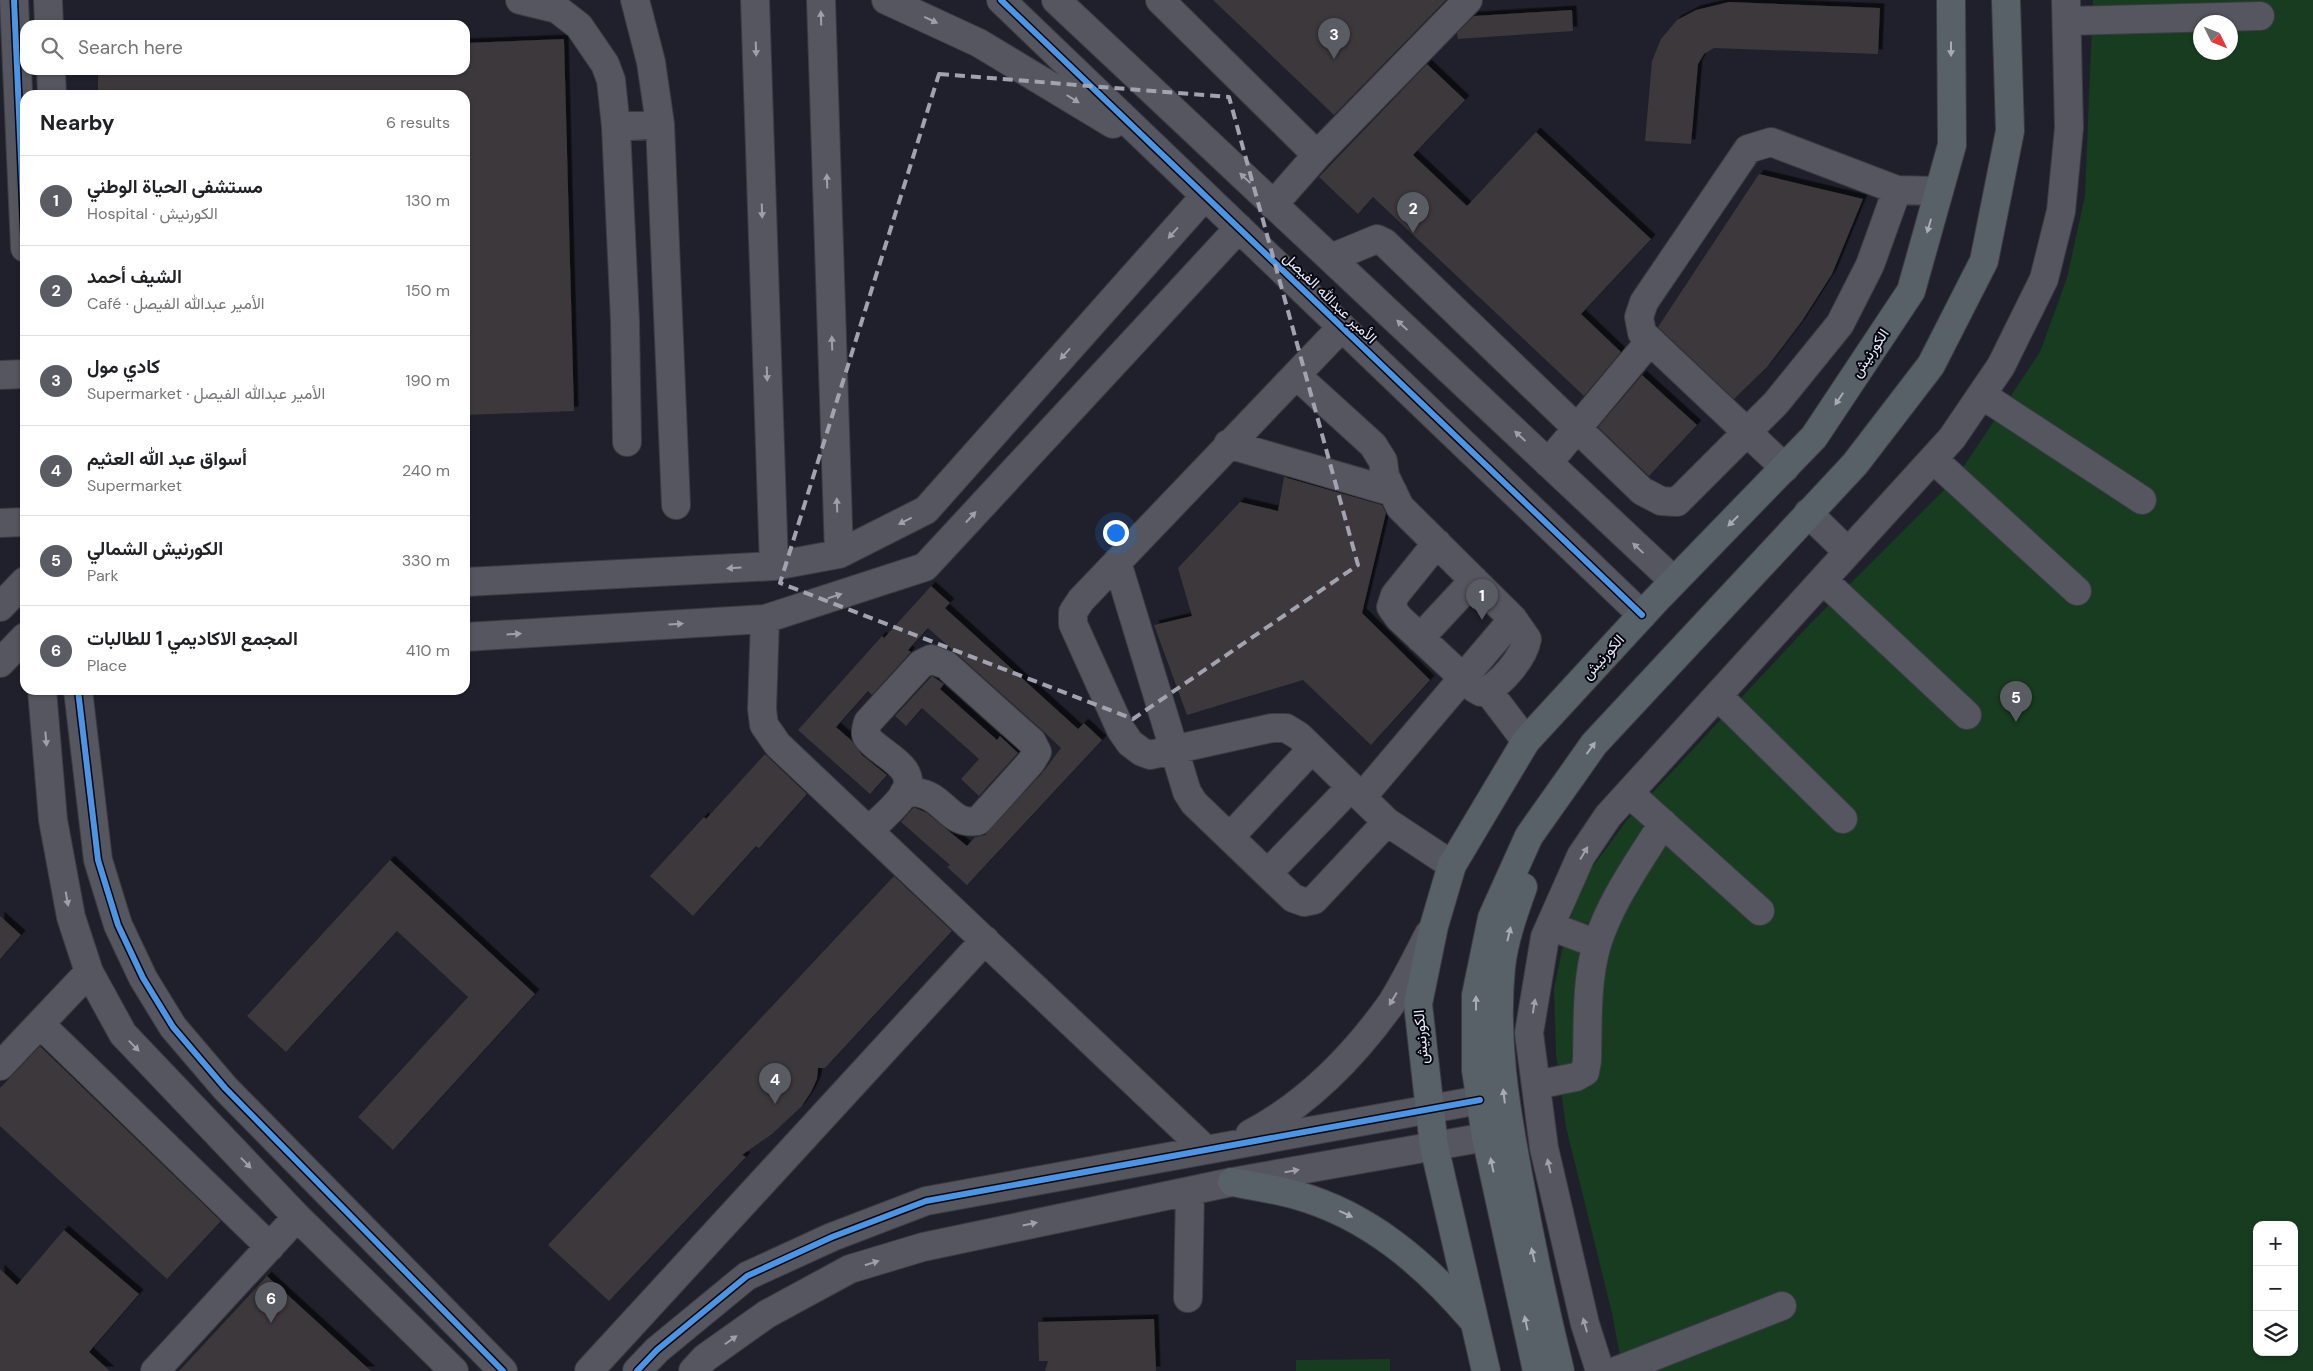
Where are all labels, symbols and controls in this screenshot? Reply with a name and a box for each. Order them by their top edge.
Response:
one-way arrow [817,10,825,26]
north arrow [2193,15,2238,60]
one-way arrow [924,17,938,25]
pin: 3 [1318,18,1350,59]
search box [20,20,470,75]
icon: search [38,34,66,62]
text: Search here [78,35,183,60]
one-way arrow [753,41,761,57]
one-way arrow [1947,41,1955,57]
one-way arrow [1066,94,1079,103]
text: Nearby [40,109,114,137]
text: 6 results [386,112,450,133]
one-way arrow [822,172,830,188]
one-way arrow [1239,172,1251,184]
text: مستشفى الحياة الوطني [87,174,263,199]
text: 1 [53,190,59,211]
text: 130 m [406,190,450,211]
pin: 2 [1397,192,1429,233]
text: Hospital · الكورنيش [87,203,218,224]
one-way arrow [758,203,766,219]
one-way arrow [1925,218,1933,233]
one-way arrow [1167,226,1179,238]
street label: الأمير عبدالله الفيصل [1279,248,1381,348]
text: الشيف أحمد [87,264,182,289]
text: 2 [51,280,61,301]
text: 150 m [406,280,450,301]
text: Café · الأمير عبدالله الفيصل [87,293,265,314]
one-way arrow [1396,319,1408,331]
street label: الكورنيش [1846,325,1894,381]
one-way arrow [828,335,836,351]
one-way arrow [1059,347,1071,359]
text: كادي مول [87,354,160,379]
one-way arrow [764,366,772,382]
text: 3 [51,370,61,391]
text: 190 m [406,370,450,391]
text: Supermarket · الأمير عبدالله الفيصل [87,383,325,404]
one-way arrow [1834,392,1844,406]
one-way arrow [1515,430,1527,442]
text: أسواق عبد الله العثيم [87,446,247,471]
text: 4 [51,460,61,481]
text: 240 m [402,460,450,481]
text: Supermarket [87,475,182,496]
one-way arrow [833,497,841,513]
one-way arrow [965,512,977,524]
one-way arrow [1727,515,1739,527]
one-way arrow [898,517,912,525]
your location [1103,520,1129,546]
text: الكورنيش الشمالي [87,536,223,561]
one-way arrow [1633,542,1645,554]
text: 5 [51,550,61,571]
text: 330 m [402,550,450,571]
one-way arrow [726,564,742,572]
text: Park [87,565,119,586]
pin: 1 [1466,579,1498,620]
one-way arrow [827,592,842,599]
one-way arrow [668,620,684,628]
text: المجمع الاكاديمي 1 للطالبات [87,626,298,651]
one-way arrow [506,629,522,637]
street label: الكورنيش [1577,630,1629,684]
text: 6 [51,640,61,661]
text: 410 m [406,640,450,661]
text: Place [87,655,127,676]
pin: 5 [2000,681,2032,722]
one-way arrow [42,731,50,747]
one-way arrow [1586,742,1597,755]
one-way arrow [1580,846,1589,859]
one-way arrow [64,892,72,908]
one-way arrow [1505,927,1513,942]
one-way arrow [1388,992,1397,1005]
one-way arrow [1472,995,1480,1011]
one-way arrow [1530,997,1538,1013]
street label: الكورنيش [1409,1009,1433,1065]
one-way arrow [128,1039,140,1051]
pin: 4 [759,1063,791,1104]
one-way arrow [1500,1087,1508,1103]
one-way arrow [240,1157,252,1169]
one-way arrow [1488,1157,1496,1172]
one-way arrow [1544,1158,1552,1174]
one-way arrow [1285,1167,1301,1175]
one-way arrow [1339,1211,1353,1219]
one-way arrow [1023,1220,1039,1228]
map controls [2253,1221,2298,1356]
button: + [2253,1221,2298,1266]
one-way arrow [1529,1248,1537,1263]
one-way arrow [865,1258,880,1266]
button: − [2253,1266,2298,1311]
pin: 6 [255,1282,287,1323]
button: layers [2253,1311,2298,1356]
one-way arrow [1522,1315,1530,1331]
one-way arrow [1581,1317,1589,1332]
one-way arrow [724,1335,737,1345]

